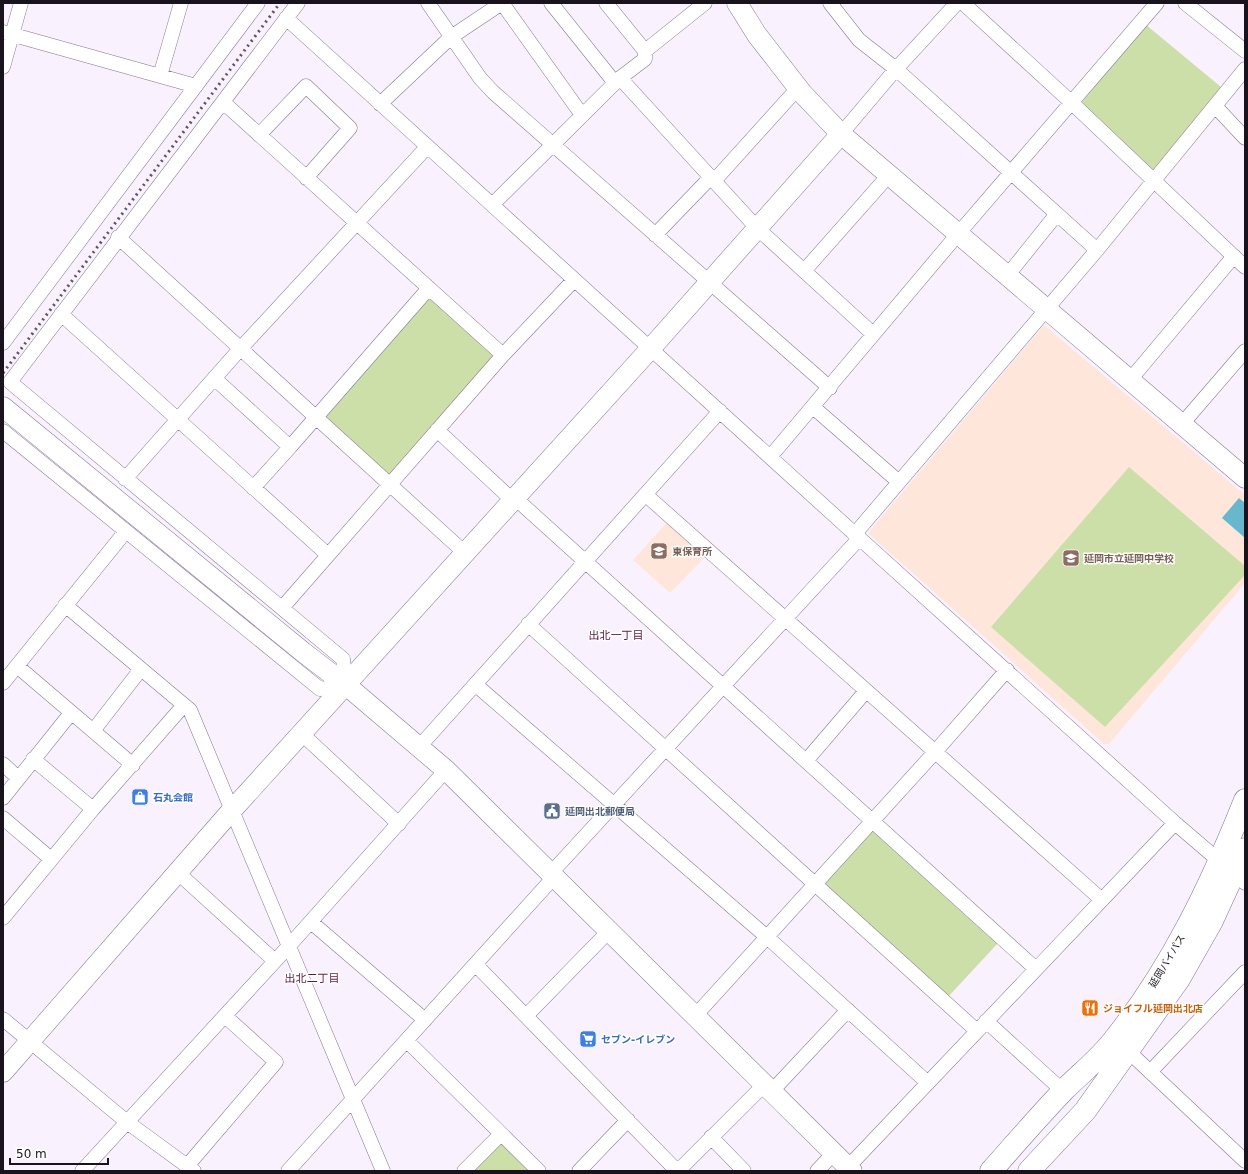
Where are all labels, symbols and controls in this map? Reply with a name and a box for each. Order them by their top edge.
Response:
school or university icon: 東保育所 [649,541,669,561]
place label: 東保育所 [672,546,712,557]
school or university icon: 延岡市立延岡中学校 [1061,548,1081,568]
place label: 延岡市立延岡中学校 [1084,553,1174,564]
district label: 出北一丁目 [589,629,644,642]
shop icon: 石丸会館 [130,787,150,807]
place label: 石丸会館 [153,792,193,803]
public building icon: 延岡出北郵便局 [542,801,562,821]
place label: 延岡出北郵便局 [565,806,635,817]
street label: 延岡バイパス [1147,933,1187,989]
district label: 出北二丁目 [285,972,340,985]
restaurant icon: ジョイフル延岡出北店 [1080,998,1100,1018]
place label: ジョイフル延岡出北店 [1103,1003,1203,1014]
supermarket icon: セブン-イレブン [578,1029,598,1049]
place label: セブン-イレブン [601,1034,675,1045]
scale bar [10,1140,108,1166]
text: 50 m [16,1147,47,1161]

